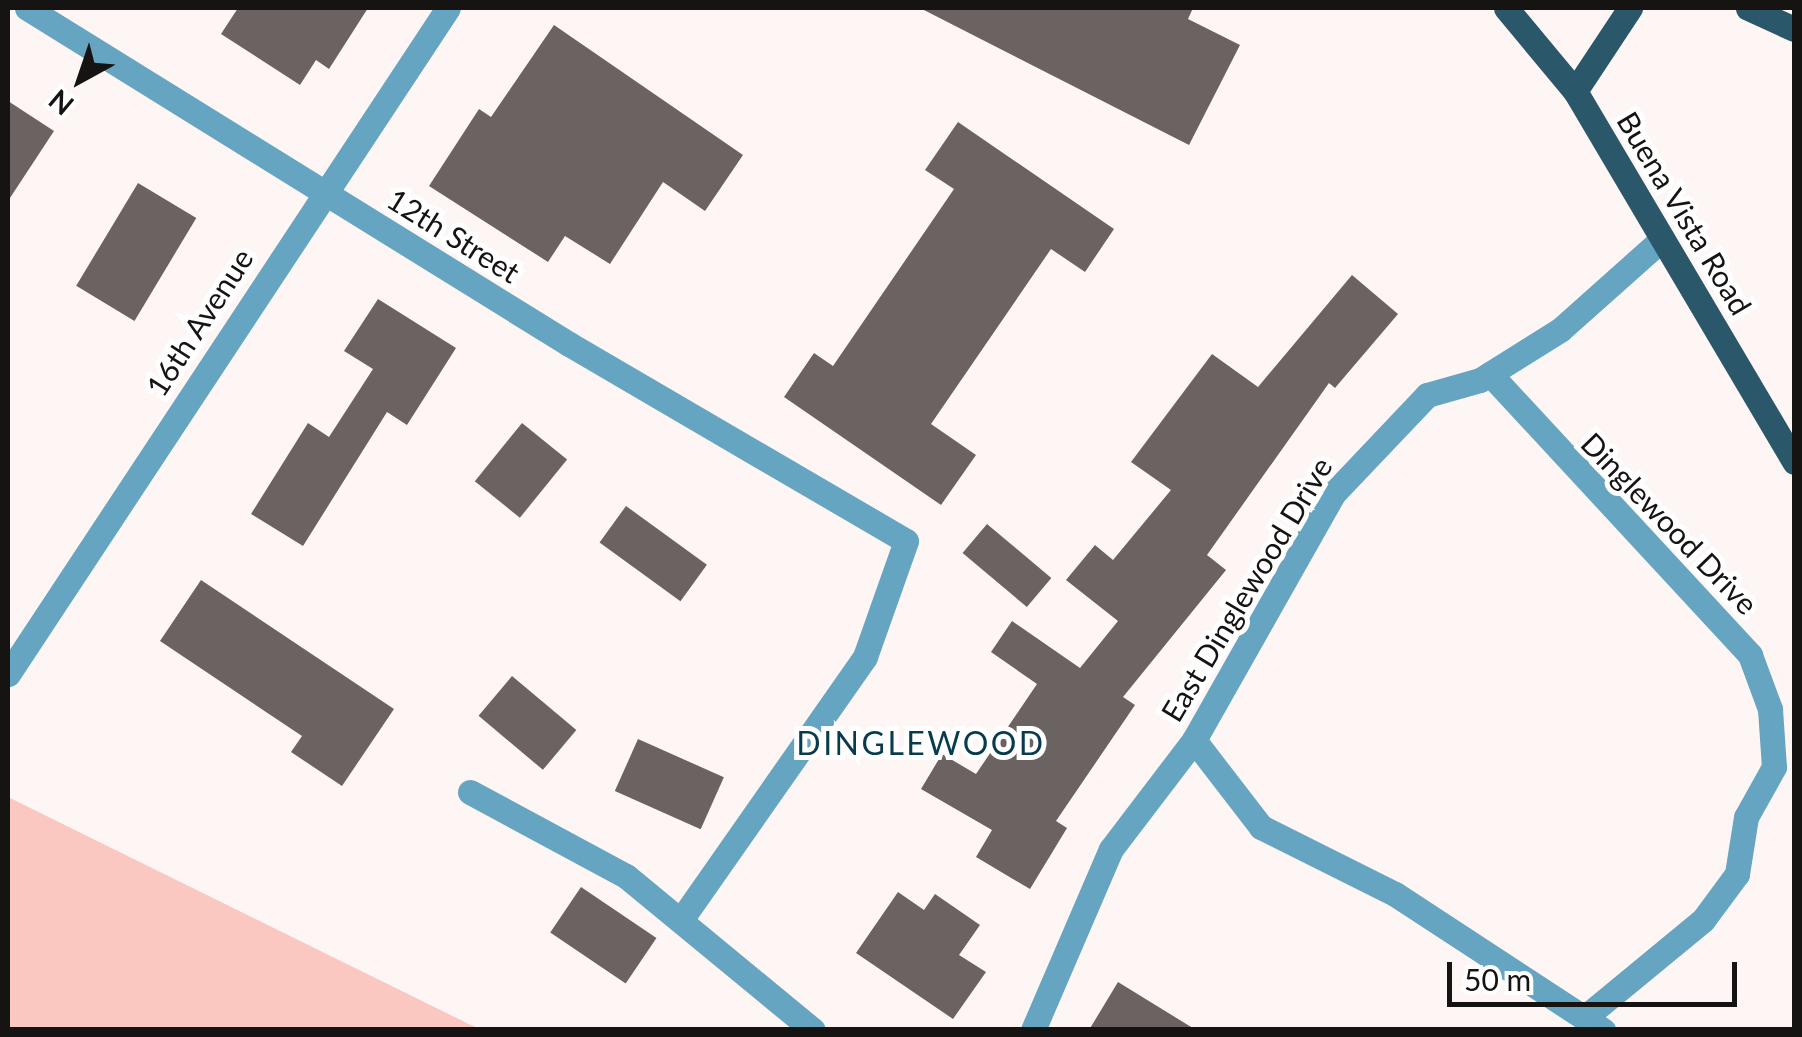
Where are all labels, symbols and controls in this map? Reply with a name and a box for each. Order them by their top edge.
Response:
north arrow [30,30,130,130]
text: N [42,83,80,123]
street label: Buena Vista Road [1610,105,1760,321]
street label: 12th Street [381,180,527,290]
street label: 16th Avenue [138,241,260,403]
street label: Dinglewood Drive [1574,425,1766,621]
street label: East Dinglewood Drive [1153,450,1339,728]
district label: DINGLEWOOD [796,724,1046,762]
scale bar [1452,942,1742,1004]
text: 50 m [1464,961,1531,997]

